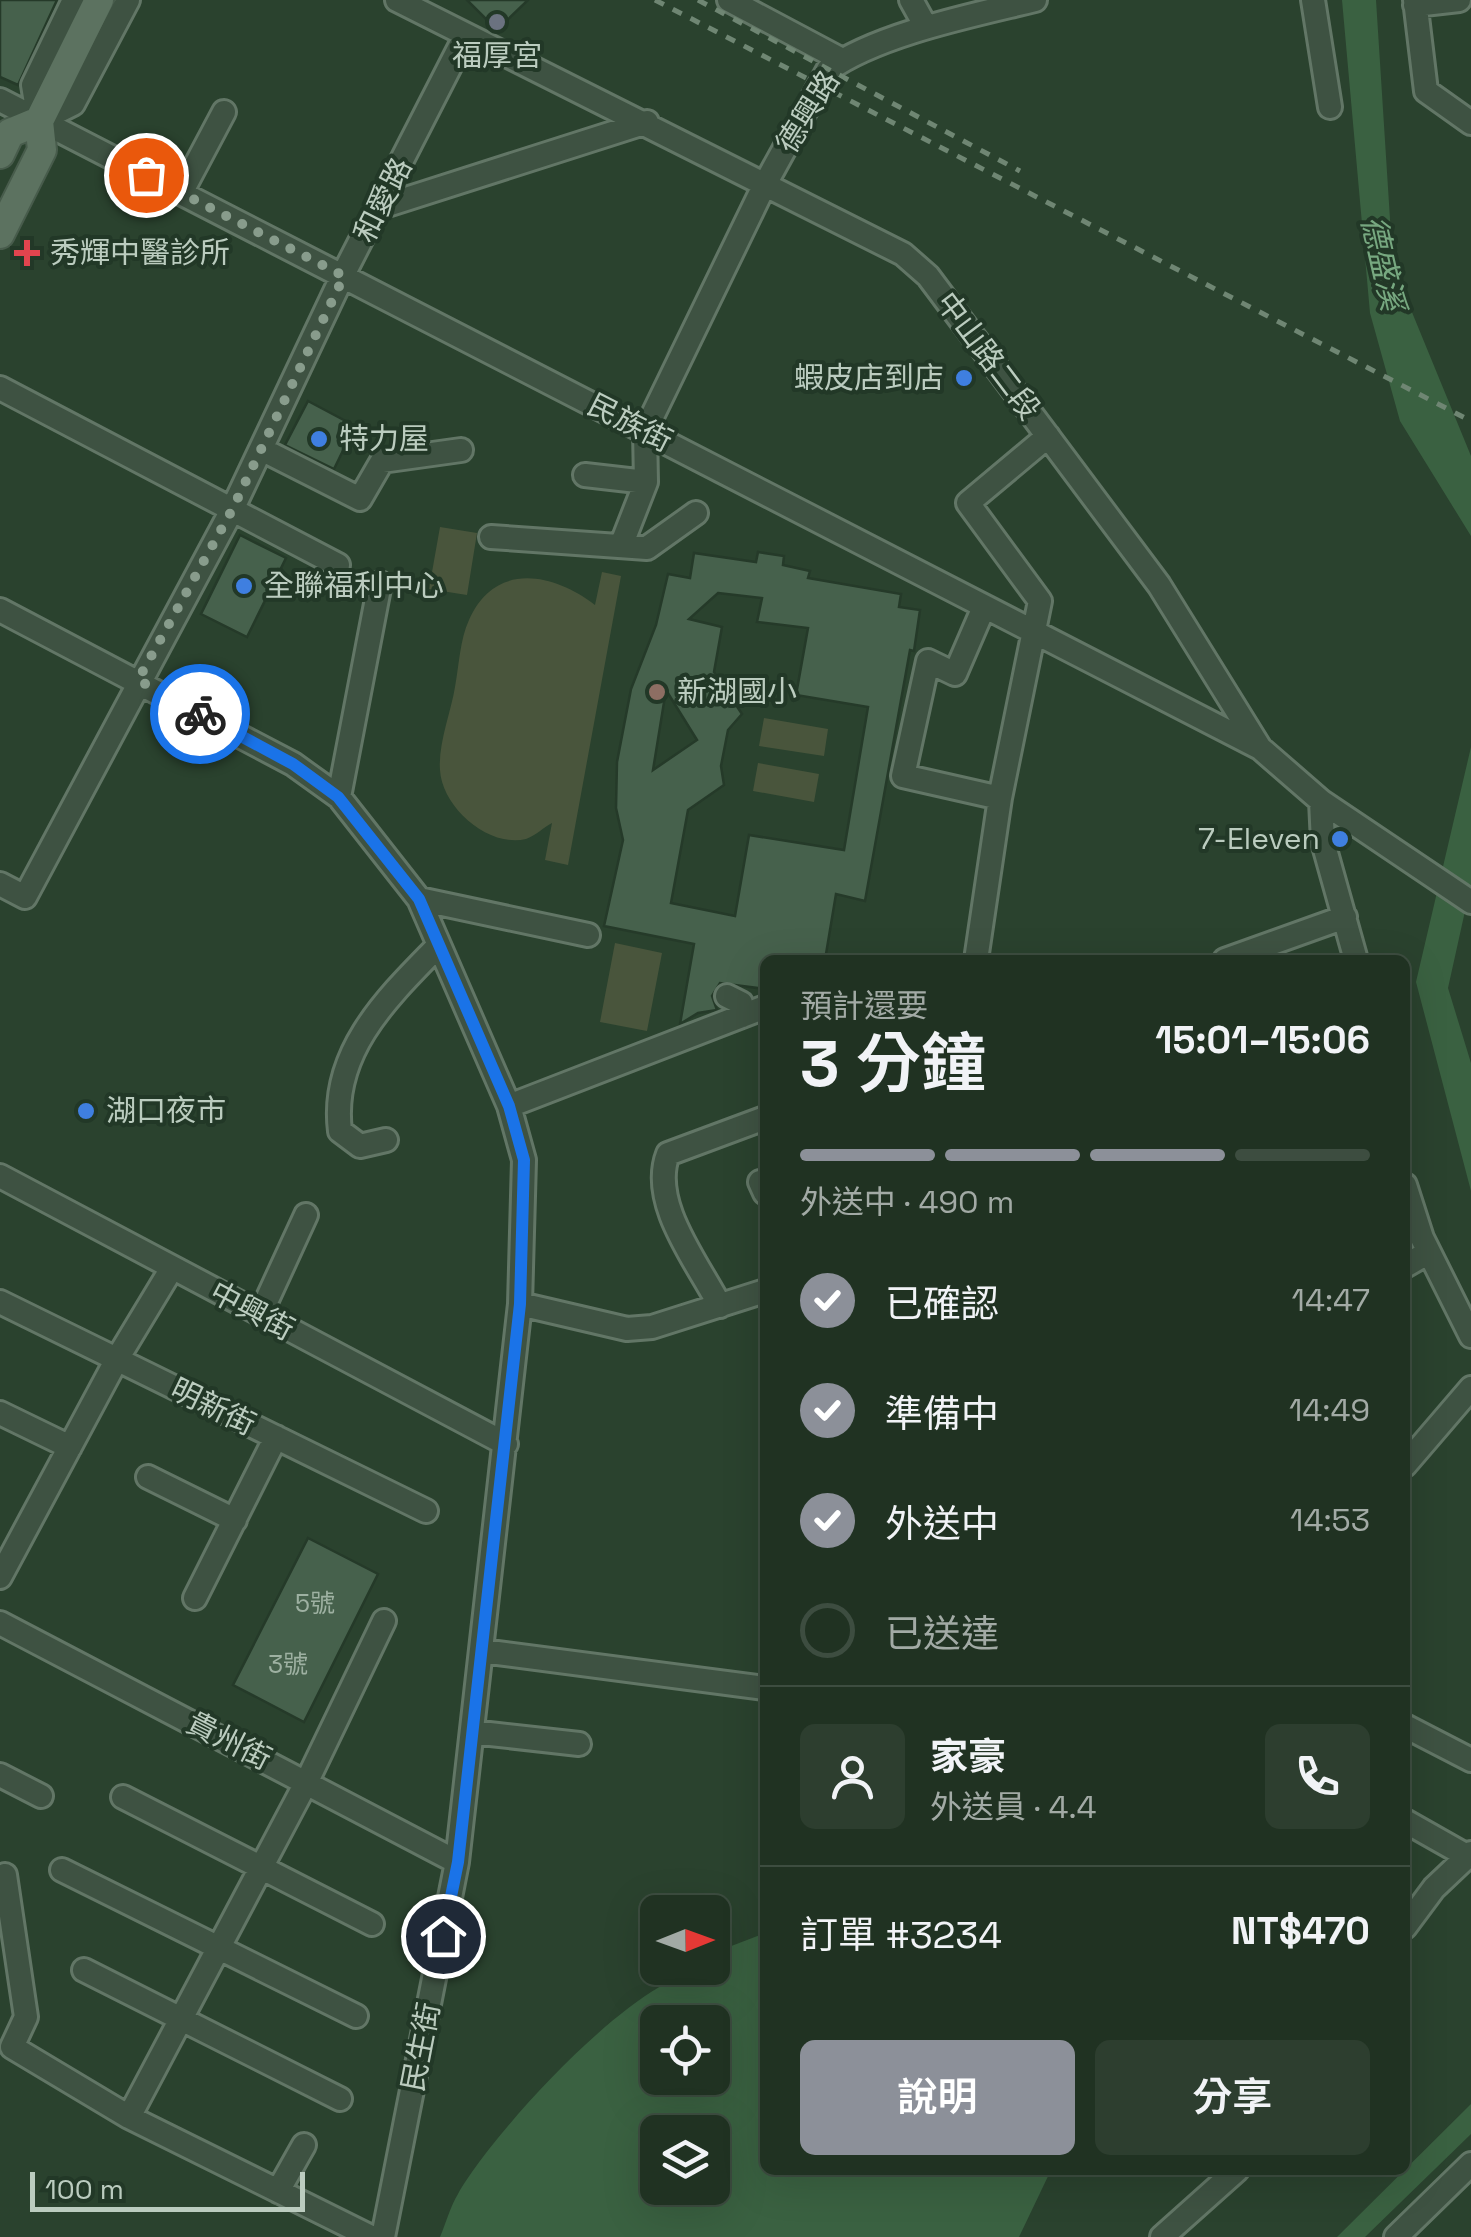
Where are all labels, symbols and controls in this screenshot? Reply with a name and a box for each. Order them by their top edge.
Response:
marker: 福厚宮 [486,11,508,33]
place label: 福厚宮 [452,36,542,75]
street label: 德興路 [767,63,848,160]
pin [104,133,189,218]
icon: bag [119,148,174,203]
street label: 和愛路 [345,151,420,249]
water label: 德盛溪 [1353,212,1414,318]
place label: 秀輝中醫診所 [50,233,230,272]
marker: 秀輝中醫診所 [14,240,40,266]
street label: 中山路二段 [928,284,1049,427]
place label: 蝦皮店到店 [794,358,944,397]
marker: 蝦皮店到店 [953,367,975,389]
street label: 民族街 [581,385,679,460]
place label: 特力屋 [339,419,429,458]
marker: 特力屋 [308,428,330,450]
place label: 全聯福利中心 [264,566,444,605]
marker: 全聯福利中心 [233,575,255,597]
courier [150,664,250,764]
place label: 新湖國小 [677,672,797,711]
marker: 新湖國小 [646,681,668,703]
icon: bike [173,687,228,742]
place label: 7-Eleven [1198,819,1320,858]
marker: 7-Eleven [1329,828,1351,850]
text: 預計還要 [800,986,928,1026]
text: 15:01–15:06 [1155,1016,1370,1064]
text: 3 分鐘 [800,1022,986,1105]
place label: 湖口夜市 [106,1091,226,1130]
marker: 湖口夜市 [75,1100,97,1122]
text: 外送中 · 490 m [800,1182,1014,1222]
street label: 中興街 [203,1272,301,1349]
icon: check [800,1273,855,1328]
text: 已確認 [885,1280,999,1328]
text: 14:47 [1292,1280,1370,1320]
street label: 明新街 [164,1369,262,1444]
icon: check [800,1383,855,1438]
text: 準備中 [885,1390,999,1438]
text: 14:49 [1289,1390,1370,1430]
icon: check [800,1493,855,1548]
text: 外送中 [885,1500,999,1548]
text: 14:53 [1290,1500,1370,1540]
house number: 5號 [295,1587,335,1619]
text: 已送達 [885,1610,999,1658]
house number: 3號 [268,1648,308,1680]
street label: 貴州街 [180,1703,278,1778]
button: person [800,1724,905,1829]
button: phone [1265,1724,1370,1829]
text: 家豪 [930,1733,1006,1781]
text: 外送員 · 4.4 [930,1787,1097,1827]
pin [401,1894,486,1979]
north arrow [640,1895,730,1985]
map controls [640,1895,730,2205]
text: NT$470 [1231,1907,1370,1955]
icon: home [416,1909,471,1964]
text: 訂單 #3234 [800,1911,1002,1959]
street label: 民生街 [393,1999,448,2095]
button: locate [640,2005,730,2095]
button: 說明 [800,2040,1075,2155]
button: 分享 [1095,2040,1370,2155]
button: layers [640,2115,730,2205]
scale bar [30,2167,305,2212]
text: 100 m [45,2171,124,2207]

